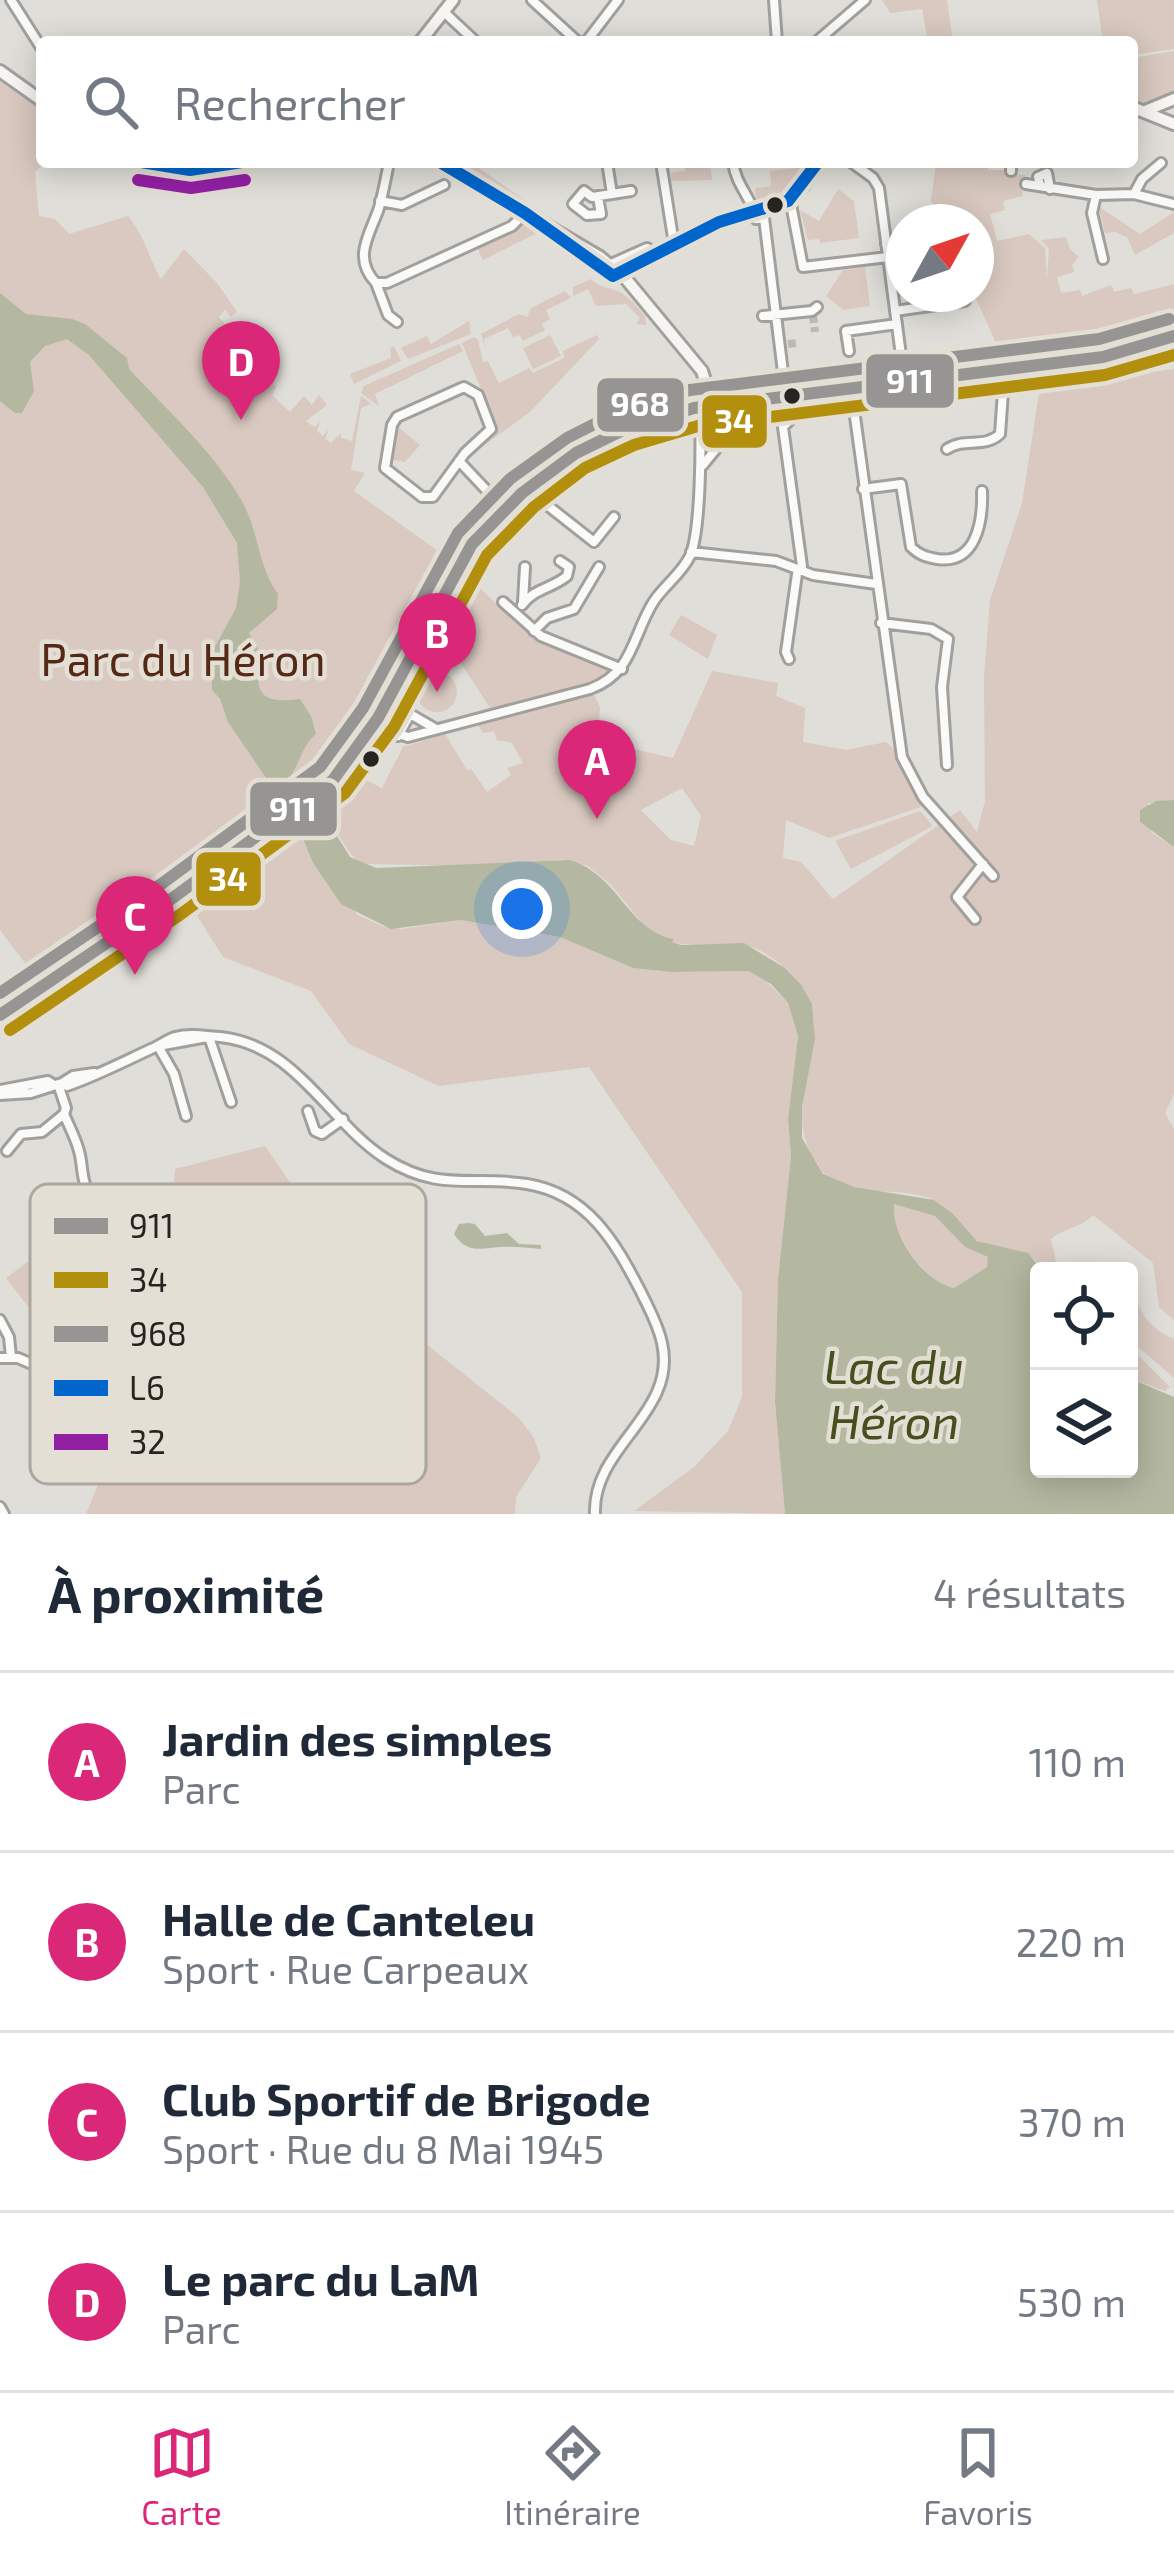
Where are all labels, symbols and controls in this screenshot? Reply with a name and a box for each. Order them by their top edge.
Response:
search box [36,36,1138,168]
icon: search [78,69,144,135]
text: Rechercher [174,75,406,129]
unlabelled marker [764,194,786,216]
north arrow [886,204,994,312]
pin: D [202,321,280,420]
line badge: 911 [864,352,956,410]
text: 911 [886,360,934,400]
line badge: 968 [595,376,686,434]
text: 968 [610,383,670,423]
unlabelled marker [781,385,803,407]
line badge: 34 [700,393,769,450]
text: 34 [714,400,754,440]
pin: B [398,593,476,692]
park label: Parc du Héron [40,631,326,685]
pin: A [558,720,636,819]
unlabelled marker [360,748,382,770]
line badge: 911 [248,780,339,838]
text: 911 [269,788,317,828]
line badge: 34 [194,850,263,908]
text: 34 [208,858,248,898]
pin: C [96,876,174,975]
your location [492,879,552,939]
legend [30,1184,426,1484]
text: 911 [129,1205,174,1245]
text: 34 [129,1259,168,1299]
map controls [1030,1262,1138,1478]
button: locate [1030,1262,1138,1370]
text: 968 [129,1313,187,1353]
water label: Lac du Héron [824,1336,964,1449]
text: L6 [129,1367,165,1407]
button: layers [1030,1370,1138,1478]
text: 32 [129,1421,166,1461]
text: À proximité [48,1562,324,1623]
text: 4 résultats [933,1569,1126,1616]
text: Jardin des simples [162,1711,552,1765]
text: A [74,1738,100,1785]
text: 110 m [1029,1738,1126,1785]
text: Parc [162,1765,240,1812]
text: Halle de Canteleu [162,1891,535,1945]
text: B [75,1918,99,1965]
text: 220 m [1016,1918,1126,1965]
text: Sport · Rue Carpeaux [162,1945,529,1992]
text: Club Sportif de Brigode [162,2071,651,2125]
text: C [76,2098,98,2145]
text: 370 m [1018,2098,1126,2145]
text: Sport · Rue du 8 Mai 1945 [162,2125,604,2172]
text: Le parc du LaM [162,2251,480,2305]
text: D [74,2278,100,2325]
text: 530 m [1017,2278,1126,2325]
text: Parc [162,2305,240,2352]
tab: Carte [141,2420,222,2532]
tab: Itinéraire [504,2420,641,2532]
tab: Favoris [923,2420,1033,2532]

